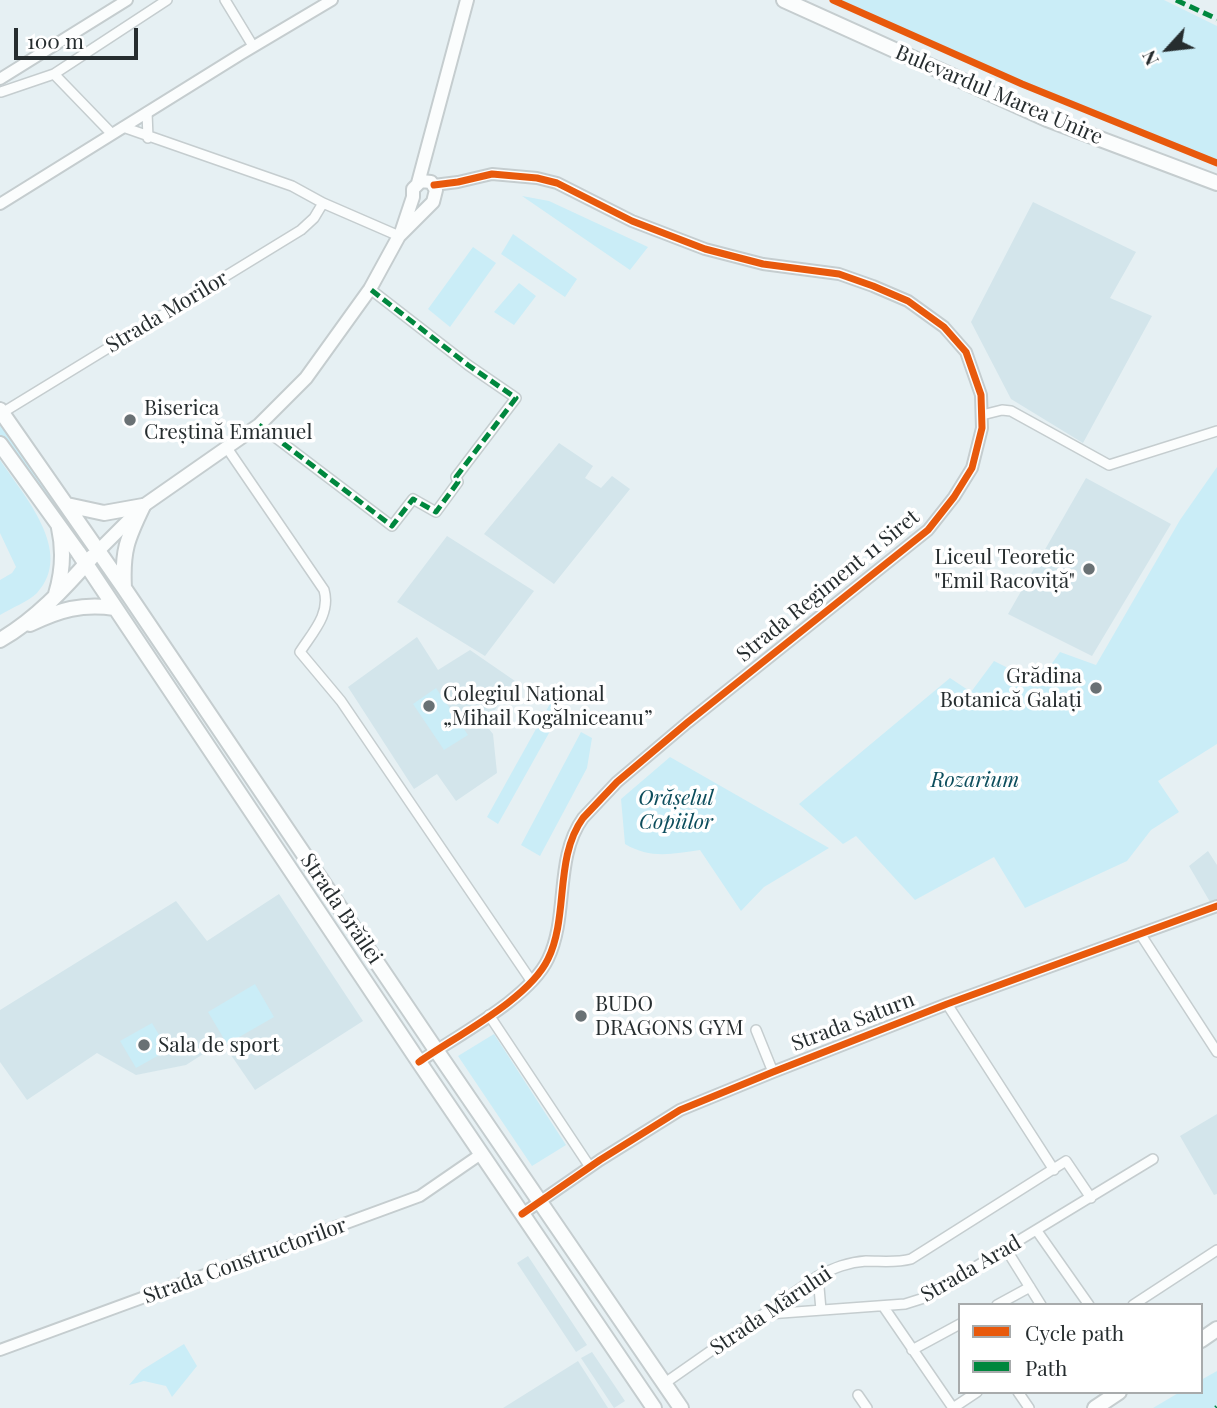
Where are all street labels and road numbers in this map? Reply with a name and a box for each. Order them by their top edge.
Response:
street label: Bulevardul Marea Unire [891,40,1107,150]
street label: Strada Morilor [101,266,233,358]
street label: Strada Regiment 11 Siret [732,505,924,667]
street label: Strada Brăilei [295,849,387,969]
street label: Strada Saturn [788,987,918,1057]
street label: Strada Constructorilor [140,1212,350,1310]
street label: Strada Arad [916,1230,1026,1308]
street label: Strada Mărului [706,1261,836,1361]

